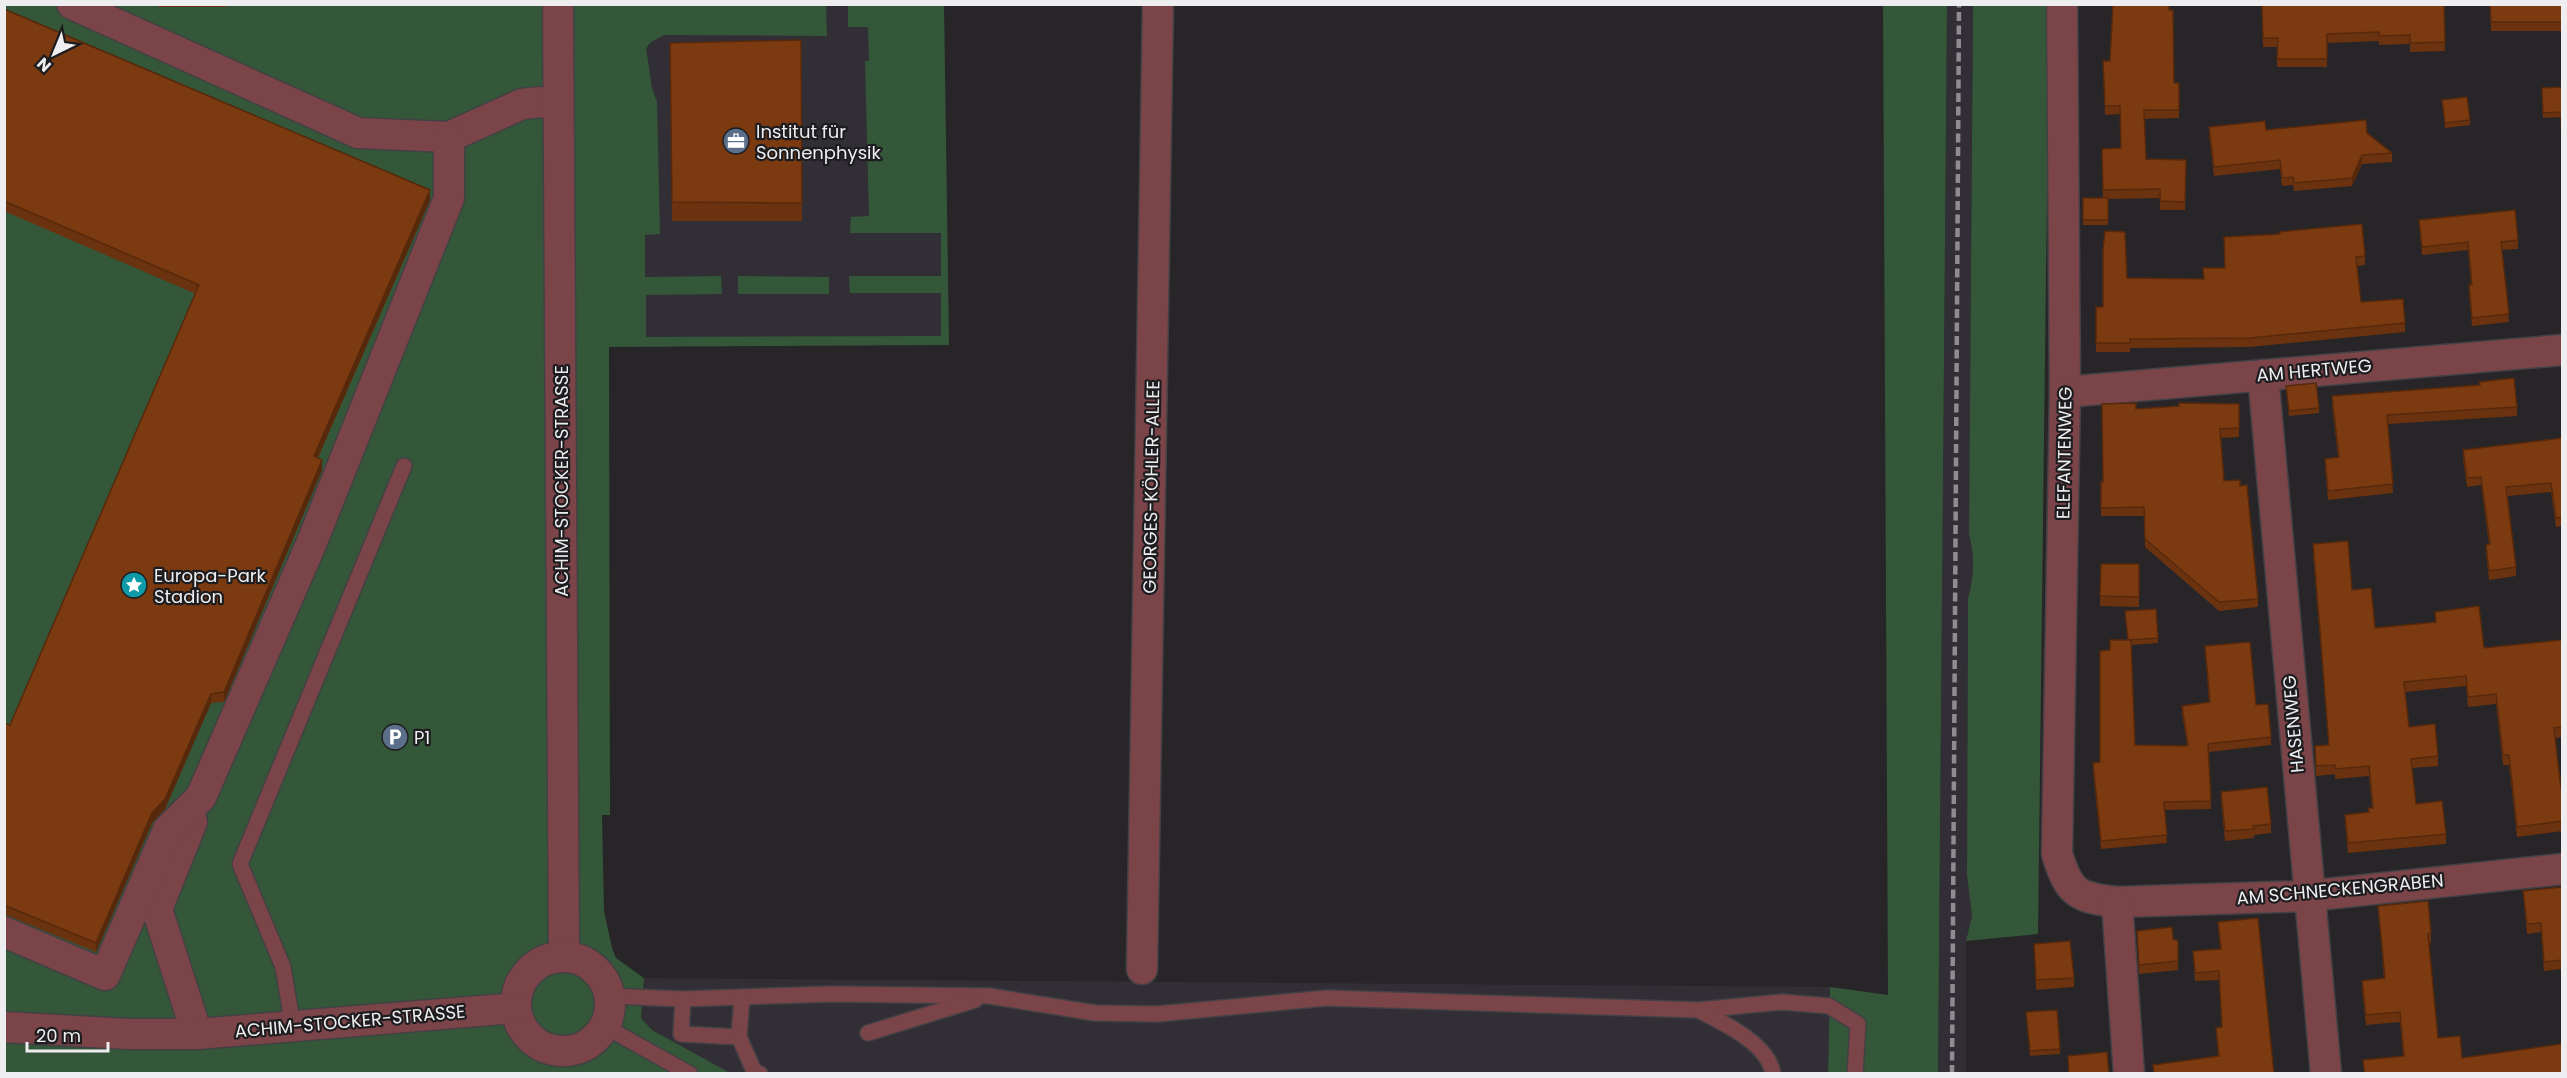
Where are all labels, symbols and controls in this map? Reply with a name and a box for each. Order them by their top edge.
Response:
north arrow [24,24,84,84]
text: N [32,52,56,77]
place label: Institut für Sonnenphysik [756,119,881,165]
office icon: Institut für Sonnenphysik [721,126,751,156]
street label: AM HERTWEG [2255,353,2373,387]
street label: ACHIM-STOCKER-STRASSE [549,365,574,597]
street label: GEORGES-KÖHLER-ALLEE [1137,380,1165,594]
street label: ELEFANTENWEG [2050,387,2078,519]
place label: Europa-Park Stadion [154,563,267,609]
place icon: Europa-Park Stadion [119,570,149,600]
street label: HASENWEG [2276,674,2310,774]
parking icon: P1 [380,722,410,752]
place label: P1 [414,725,430,750]
street label: AM SCHNECKENGRABEN [2235,867,2445,911]
street label: ACHIM-STOCKER-STRASSE [234,998,466,1044]
scale bar [27,1015,108,1053]
text: 20 m [36,1023,81,1048]

